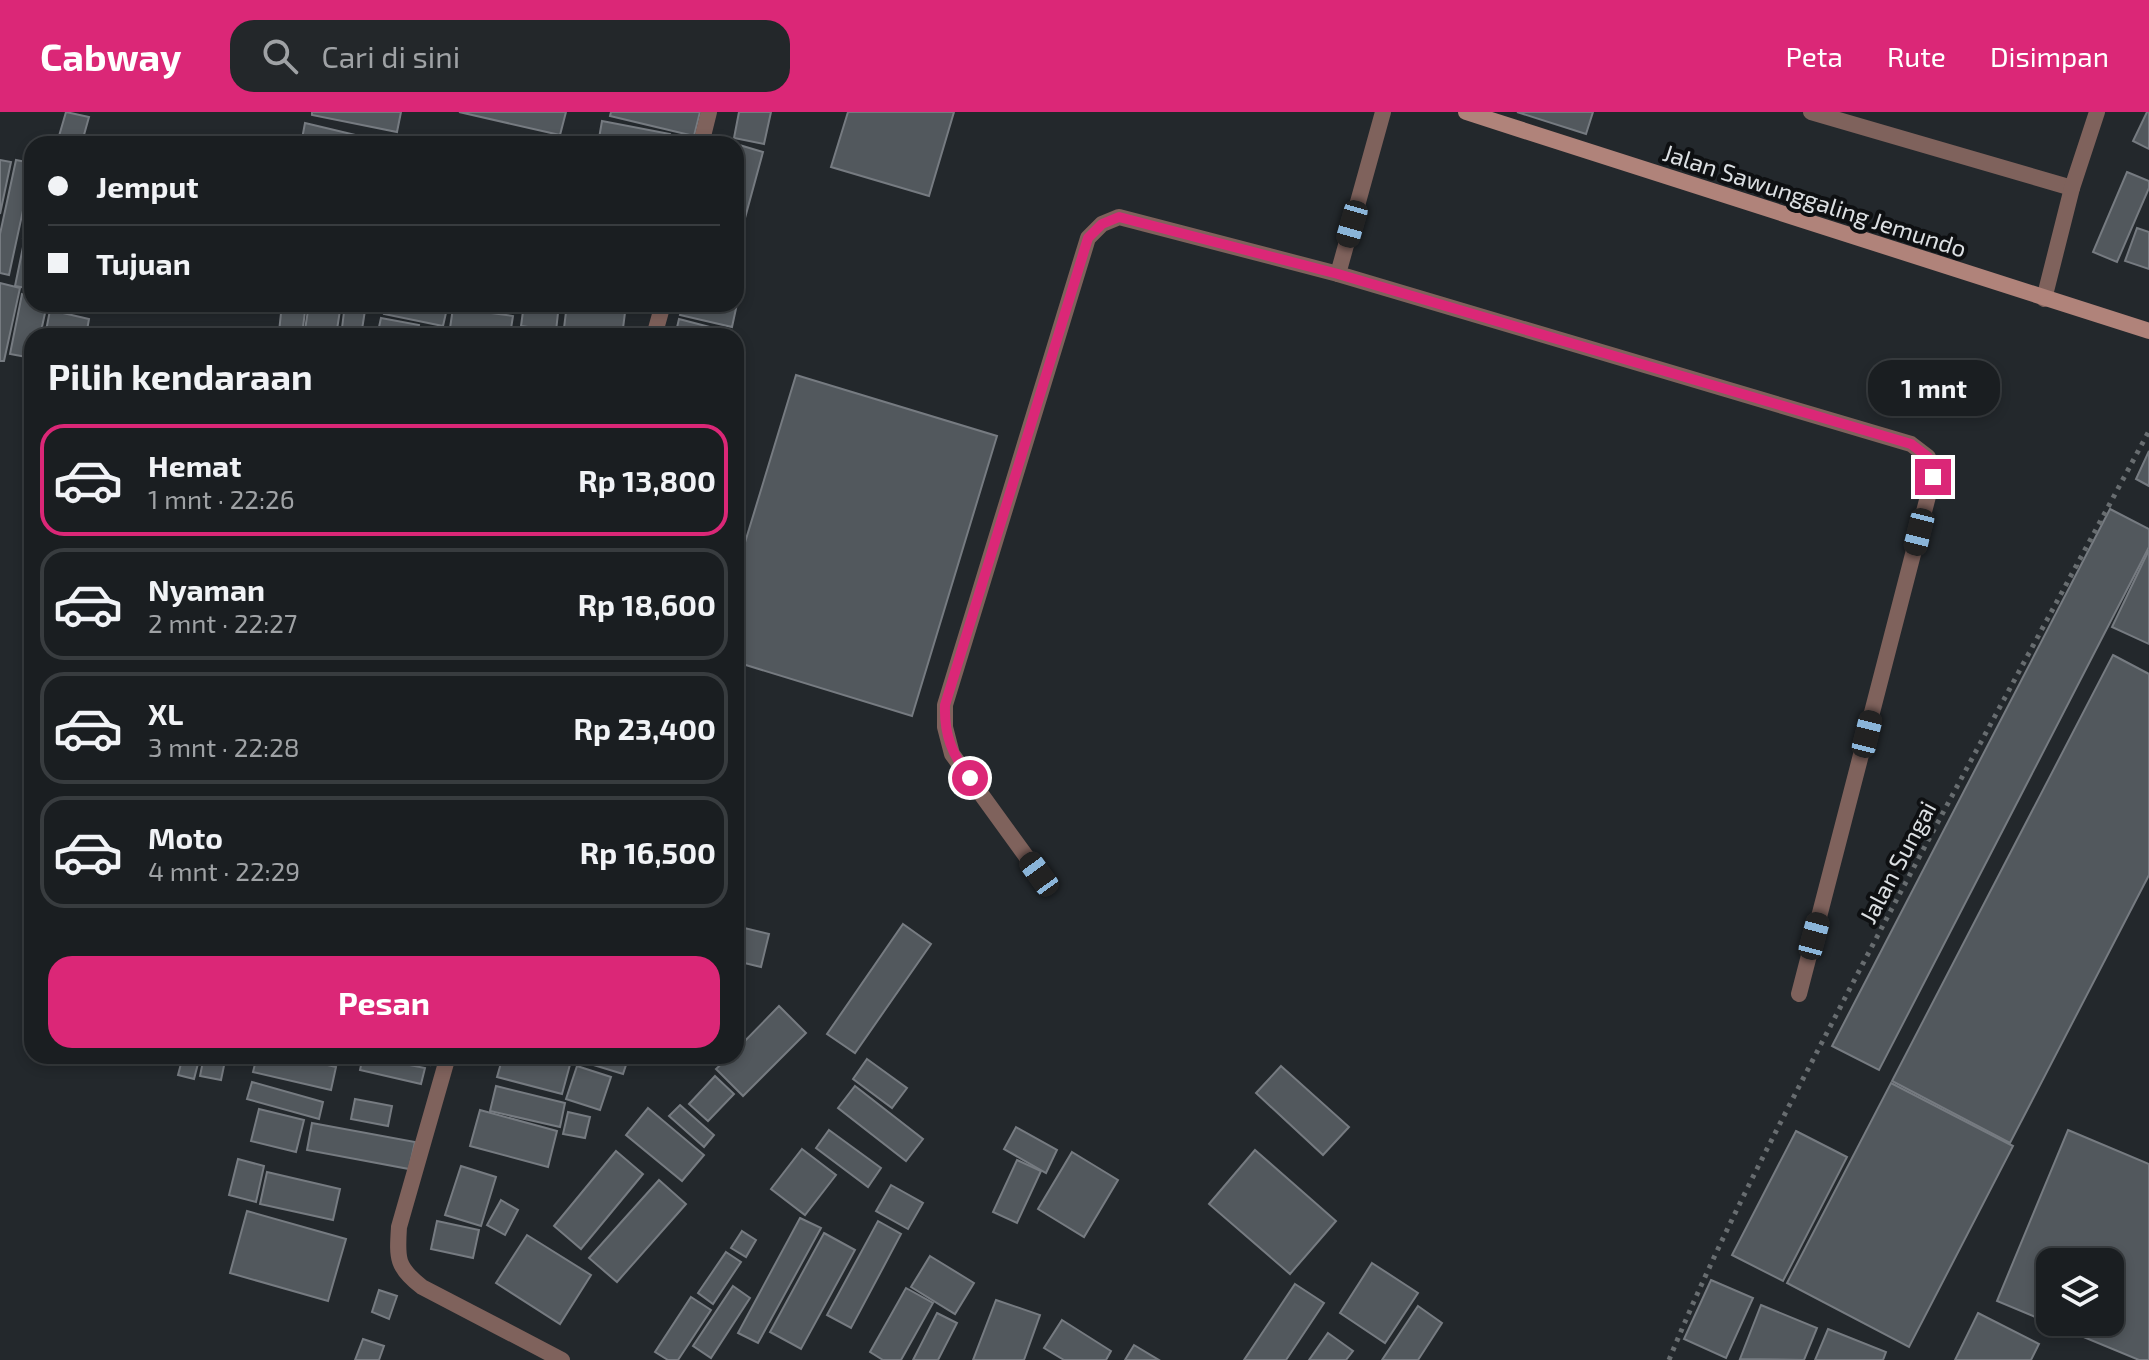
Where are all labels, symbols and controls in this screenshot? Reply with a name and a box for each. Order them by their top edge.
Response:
search box [230,20,790,92]
text: Cabway [40,33,182,79]
icon: search [258,34,302,78]
text: Cari di sini [322,38,460,74]
text: Peta [1785,39,1843,73]
text: Rute [1887,39,1946,73]
text: Disimpan [1990,39,2109,73]
street label: Jalan Sawunggaling Jemundo [1660,137,1970,263]
text: Jemput [96,168,199,204]
car [1334,198,1370,250]
text: Tujuan [96,245,191,281]
text: Pilih kendaraan [48,354,313,397]
callout: 1 mnt [1867,361,1999,417]
text: 1 mnt [1901,372,1967,403]
icon: car [52,444,124,516]
text: Hemat [148,447,241,483]
route end [1915,459,1951,495]
text: Rp 13,800 [578,462,716,498]
text: 1 mnt · 22:26 [148,483,295,514]
car [1902,506,1936,558]
icon: car [52,568,124,640]
text: Nyaman [148,571,265,607]
text: Rp 18,600 [578,586,716,622]
text: 2 mnt · 22:27 [148,607,297,638]
icon: car [52,692,124,764]
text: XL [148,695,183,731]
car [1850,708,1884,760]
text: Rp 23,400 [574,710,716,746]
text: 3 mnt · 22:28 [148,731,300,762]
route start [952,760,988,796]
street label: Jalan Sungai [1853,796,1941,928]
icon: car [52,816,124,888]
text: Moto [148,819,223,855]
text: Rp 16,500 [580,834,716,870]
car [1015,848,1063,900]
text: 4 mnt · 22:29 [148,855,300,886]
car [1796,910,1832,962]
button: Pesan [48,956,720,1048]
map controls [2036,1248,2124,1336]
button: layers [2036,1248,2124,1336]

